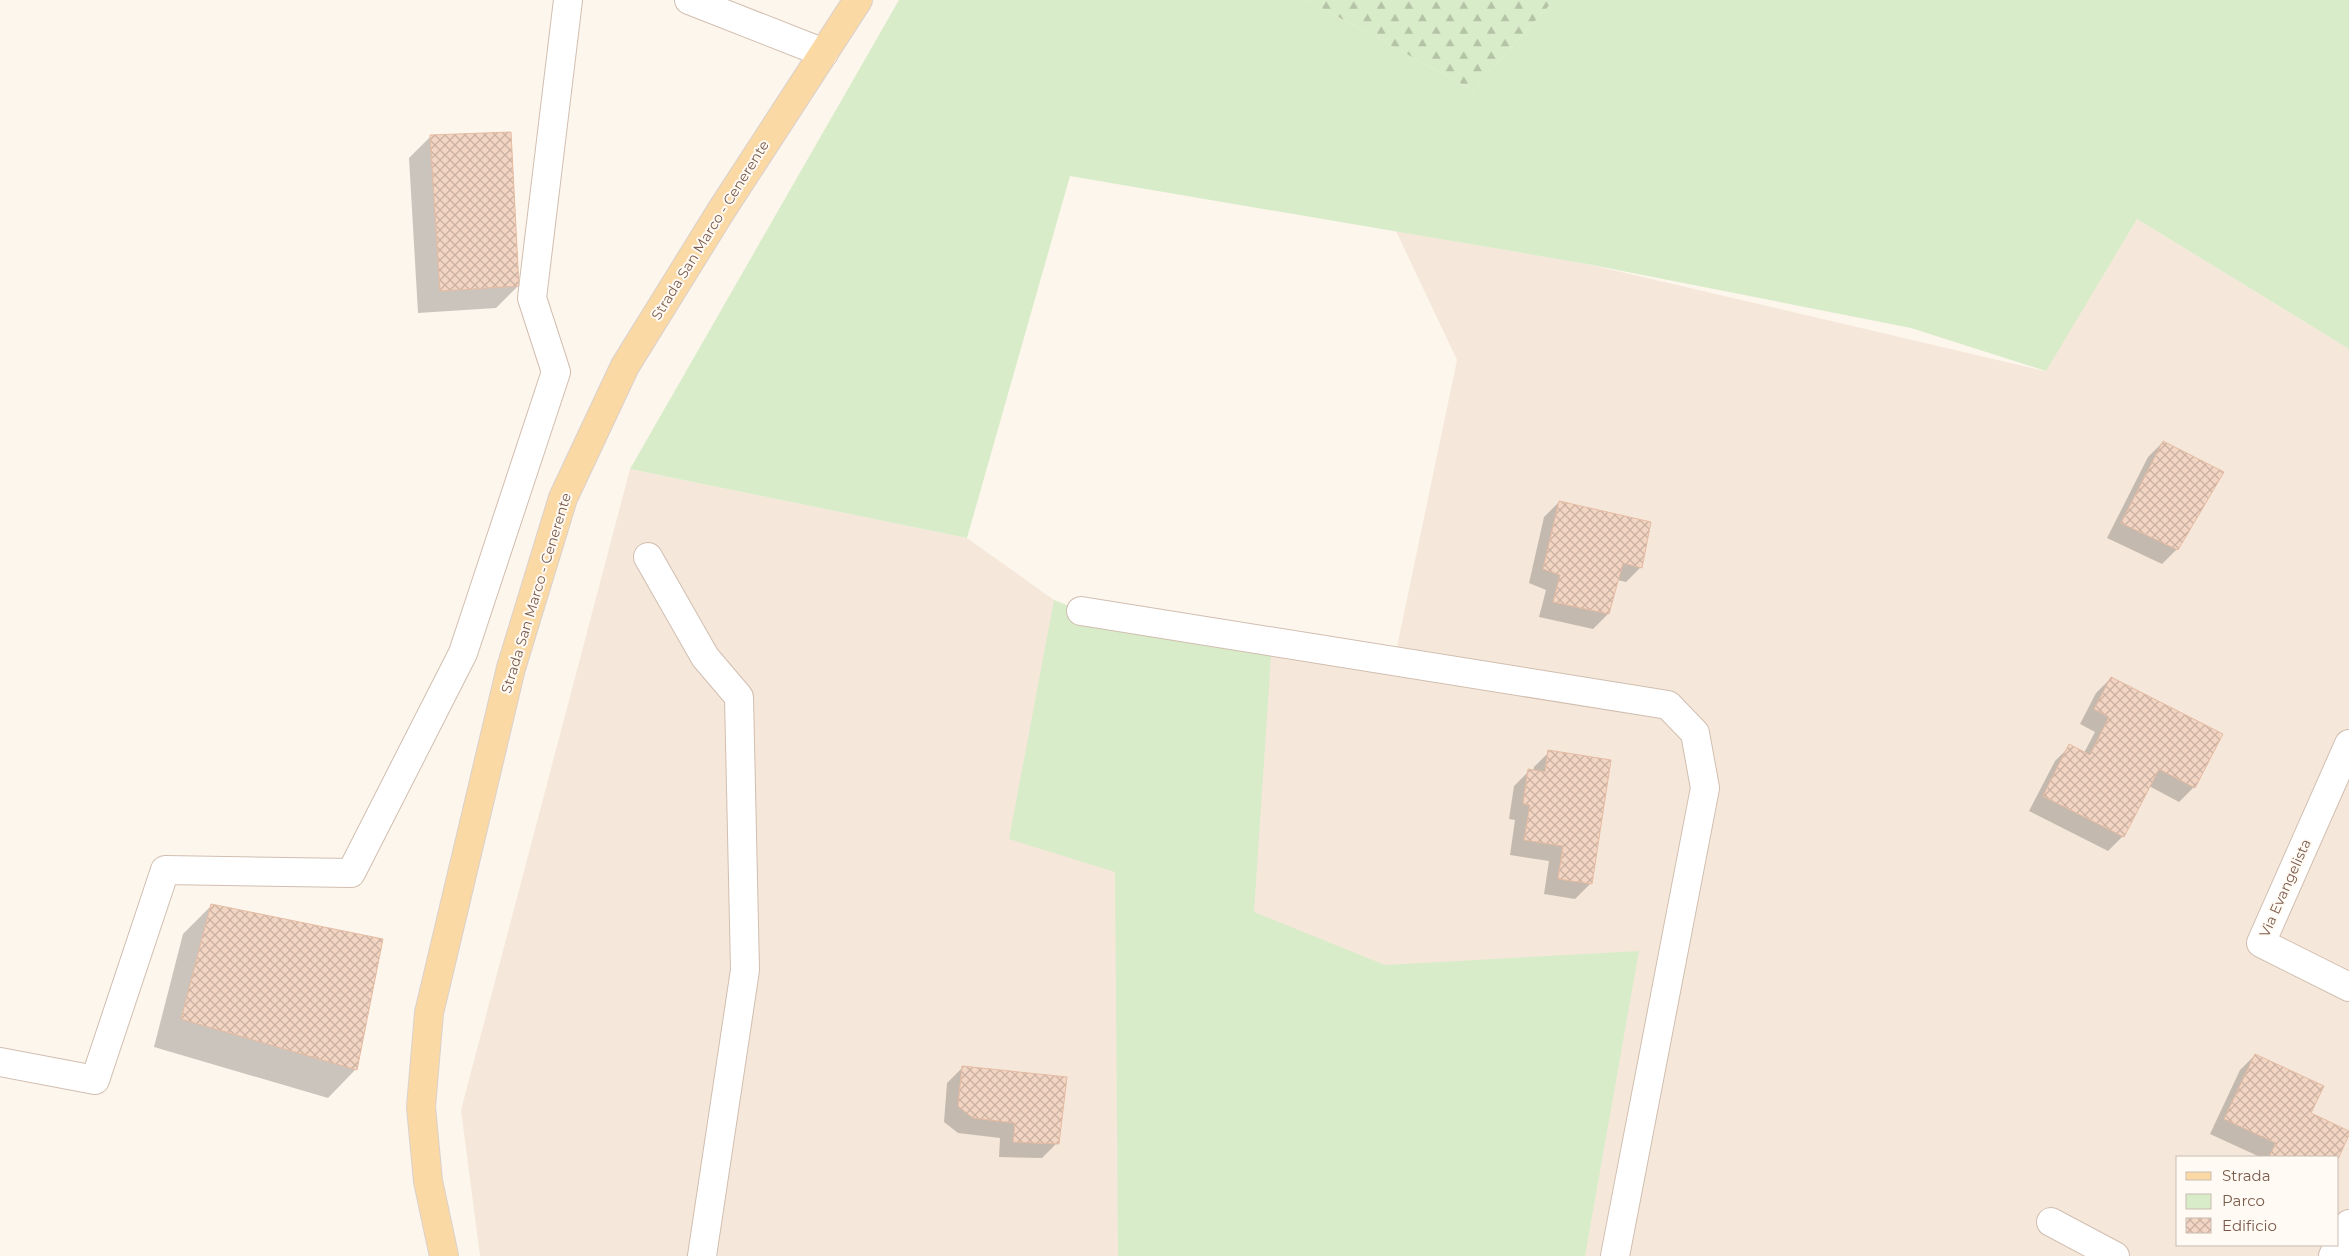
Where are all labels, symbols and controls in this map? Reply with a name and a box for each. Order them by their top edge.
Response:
street label: Strada San Marco - Cenerente [647,137,773,323]
street label: Strada San Marco - Cenerente [497,491,575,695]
street label: Via Evangelista [2255,836,2315,940]
legend [2176,1156,2339,1246]
text: Strada [2222,1166,2271,1185]
text: Parco [2222,1191,2265,1210]
text: Edificio [2222,1216,2277,1235]

